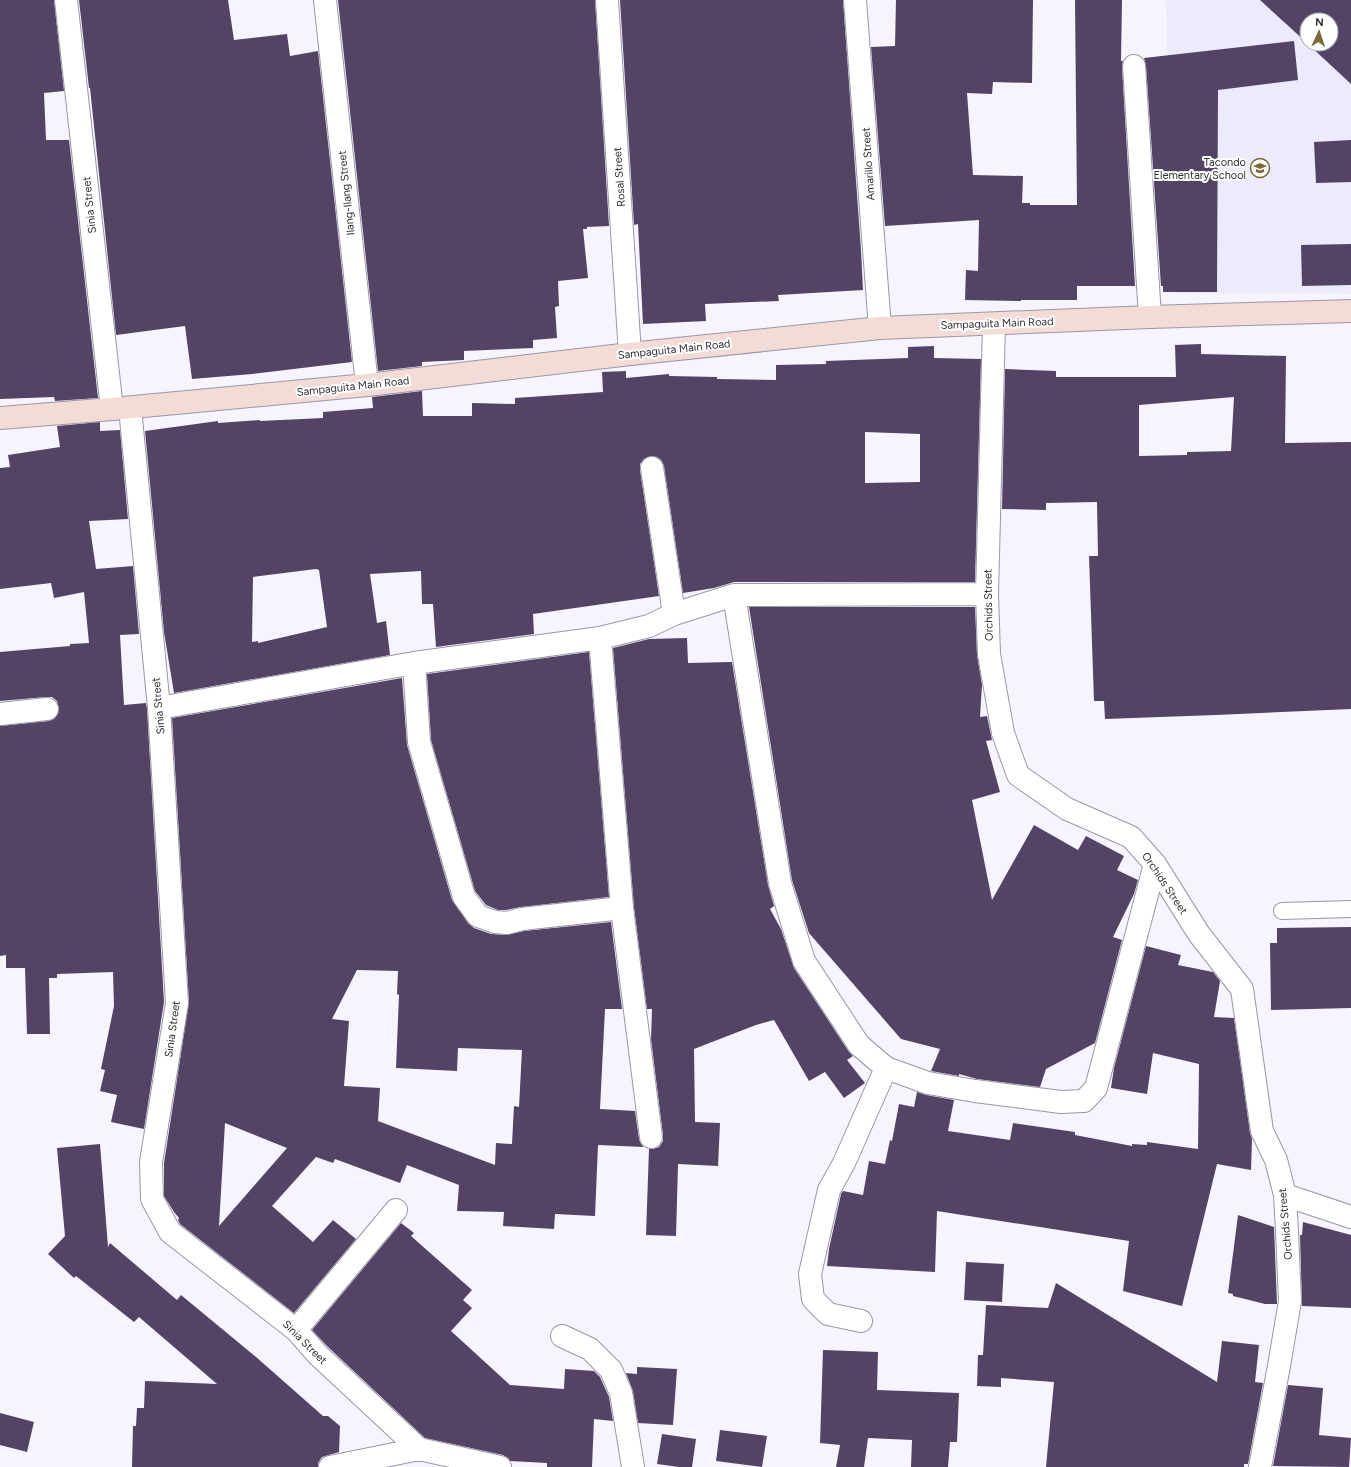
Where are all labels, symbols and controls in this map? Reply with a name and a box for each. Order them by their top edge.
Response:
north arrow [1299,12,1339,52]
text: N [1315,16,1324,29]
street label: Amarillo Street [859,127,878,201]
street label: Rosal Street [611,147,628,207]
street label: Ilang-Ilang Street [336,150,357,236]
place label: Tacondo Elementary School [1154,156,1246,182]
school or university icon: Tacondo Elementary School [1249,157,1271,179]
street label: Sinia Street [80,176,99,234]
street label: Sampaguita Main Road [940,315,1054,332]
street label: Sampaguita Main Road [617,337,731,362]
street label: Sampaguita Main Road [296,374,410,399]
street label: Orchids Street [981,569,996,641]
street label: Sinia Street [150,677,167,735]
street label: Orchids Street [1139,850,1190,917]
street label: Sinia Street [162,1000,183,1058]
street label: Orchids Street [1276,1188,1295,1260]
street label: Sinia Street [280,1318,329,1367]

